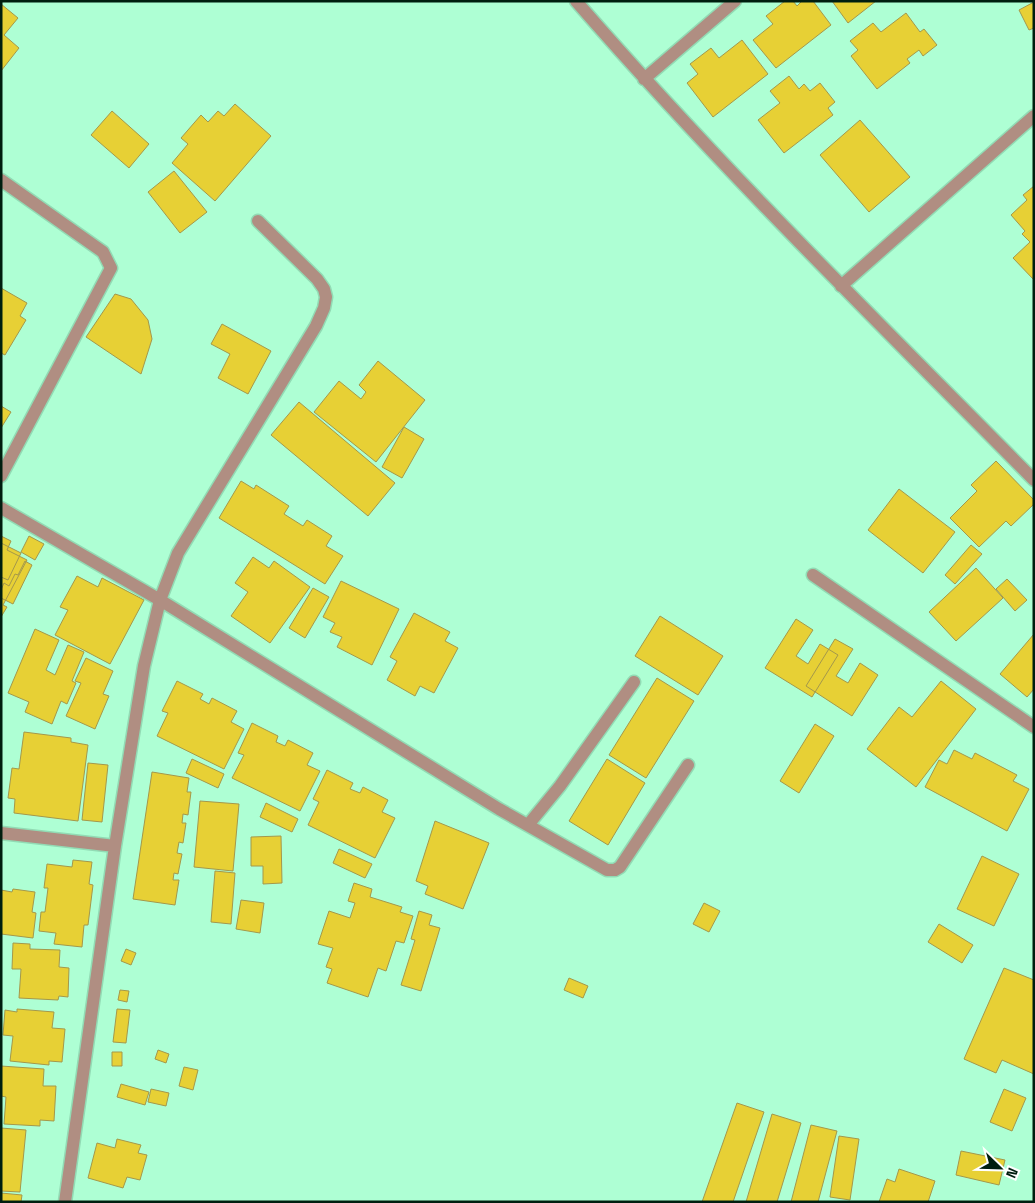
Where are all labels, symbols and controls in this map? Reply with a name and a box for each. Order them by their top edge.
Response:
north arrow [975,1143,1025,1193]
text: N [1002,1165,1022,1181]

